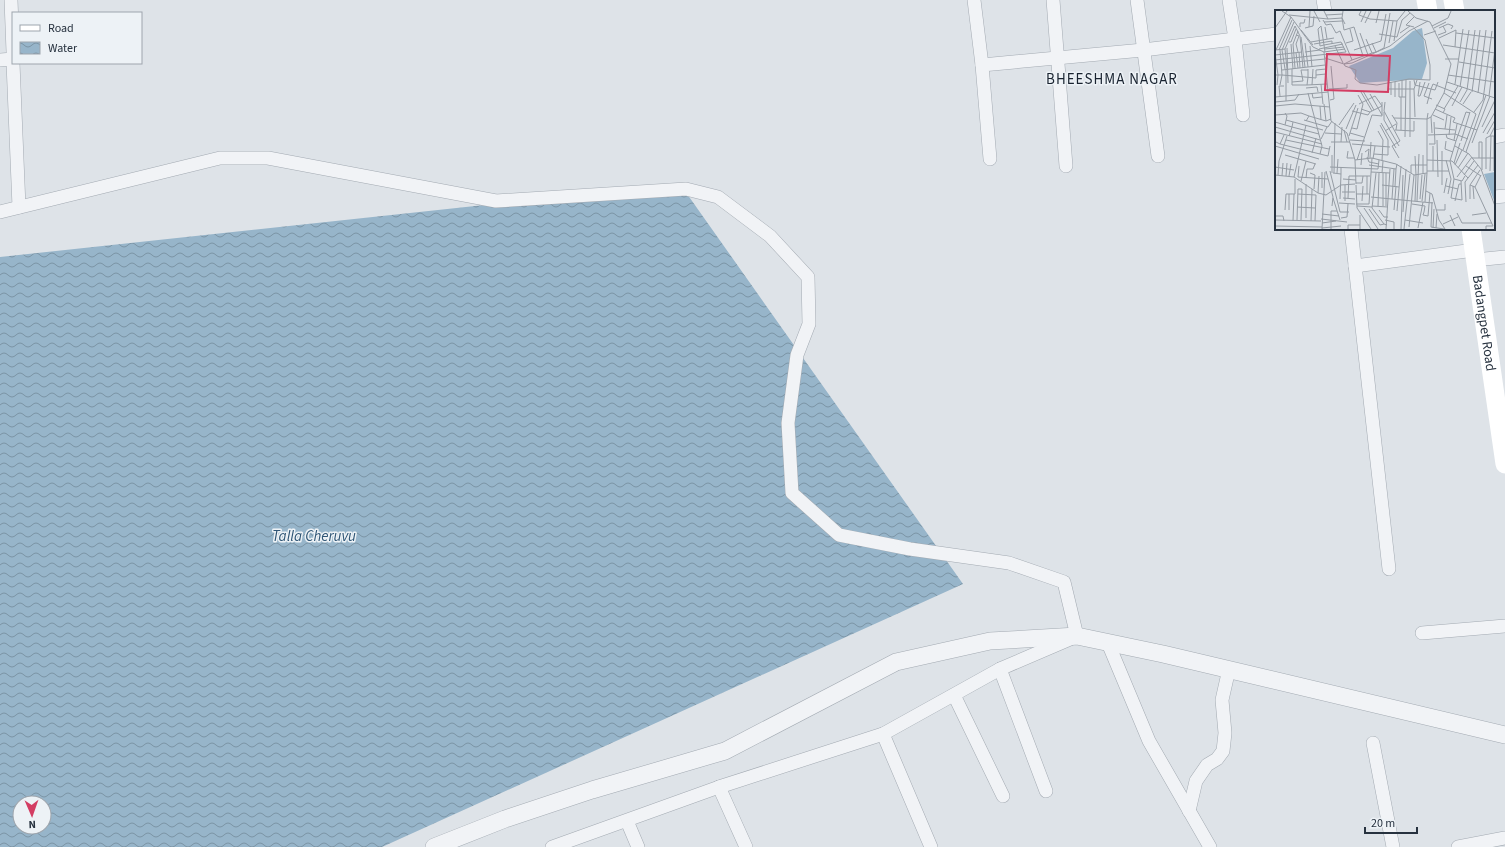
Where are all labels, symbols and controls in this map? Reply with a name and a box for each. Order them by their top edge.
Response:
inset map [1275,10,1495,230]
legend [12,12,142,64]
text: Road [48,20,74,37]
text: Water [48,40,78,57]
district label: BHEESHMA NAGAR [1046,69,1178,90]
street label: Badangpet Road [1467,274,1500,373]
water label: Talla Cheruvu [272,526,356,547]
north arrow [12,795,52,835]
scale bar [1365,809,1417,835]
text: 20 m [1371,815,1395,832]
text: N [28,817,36,832]

